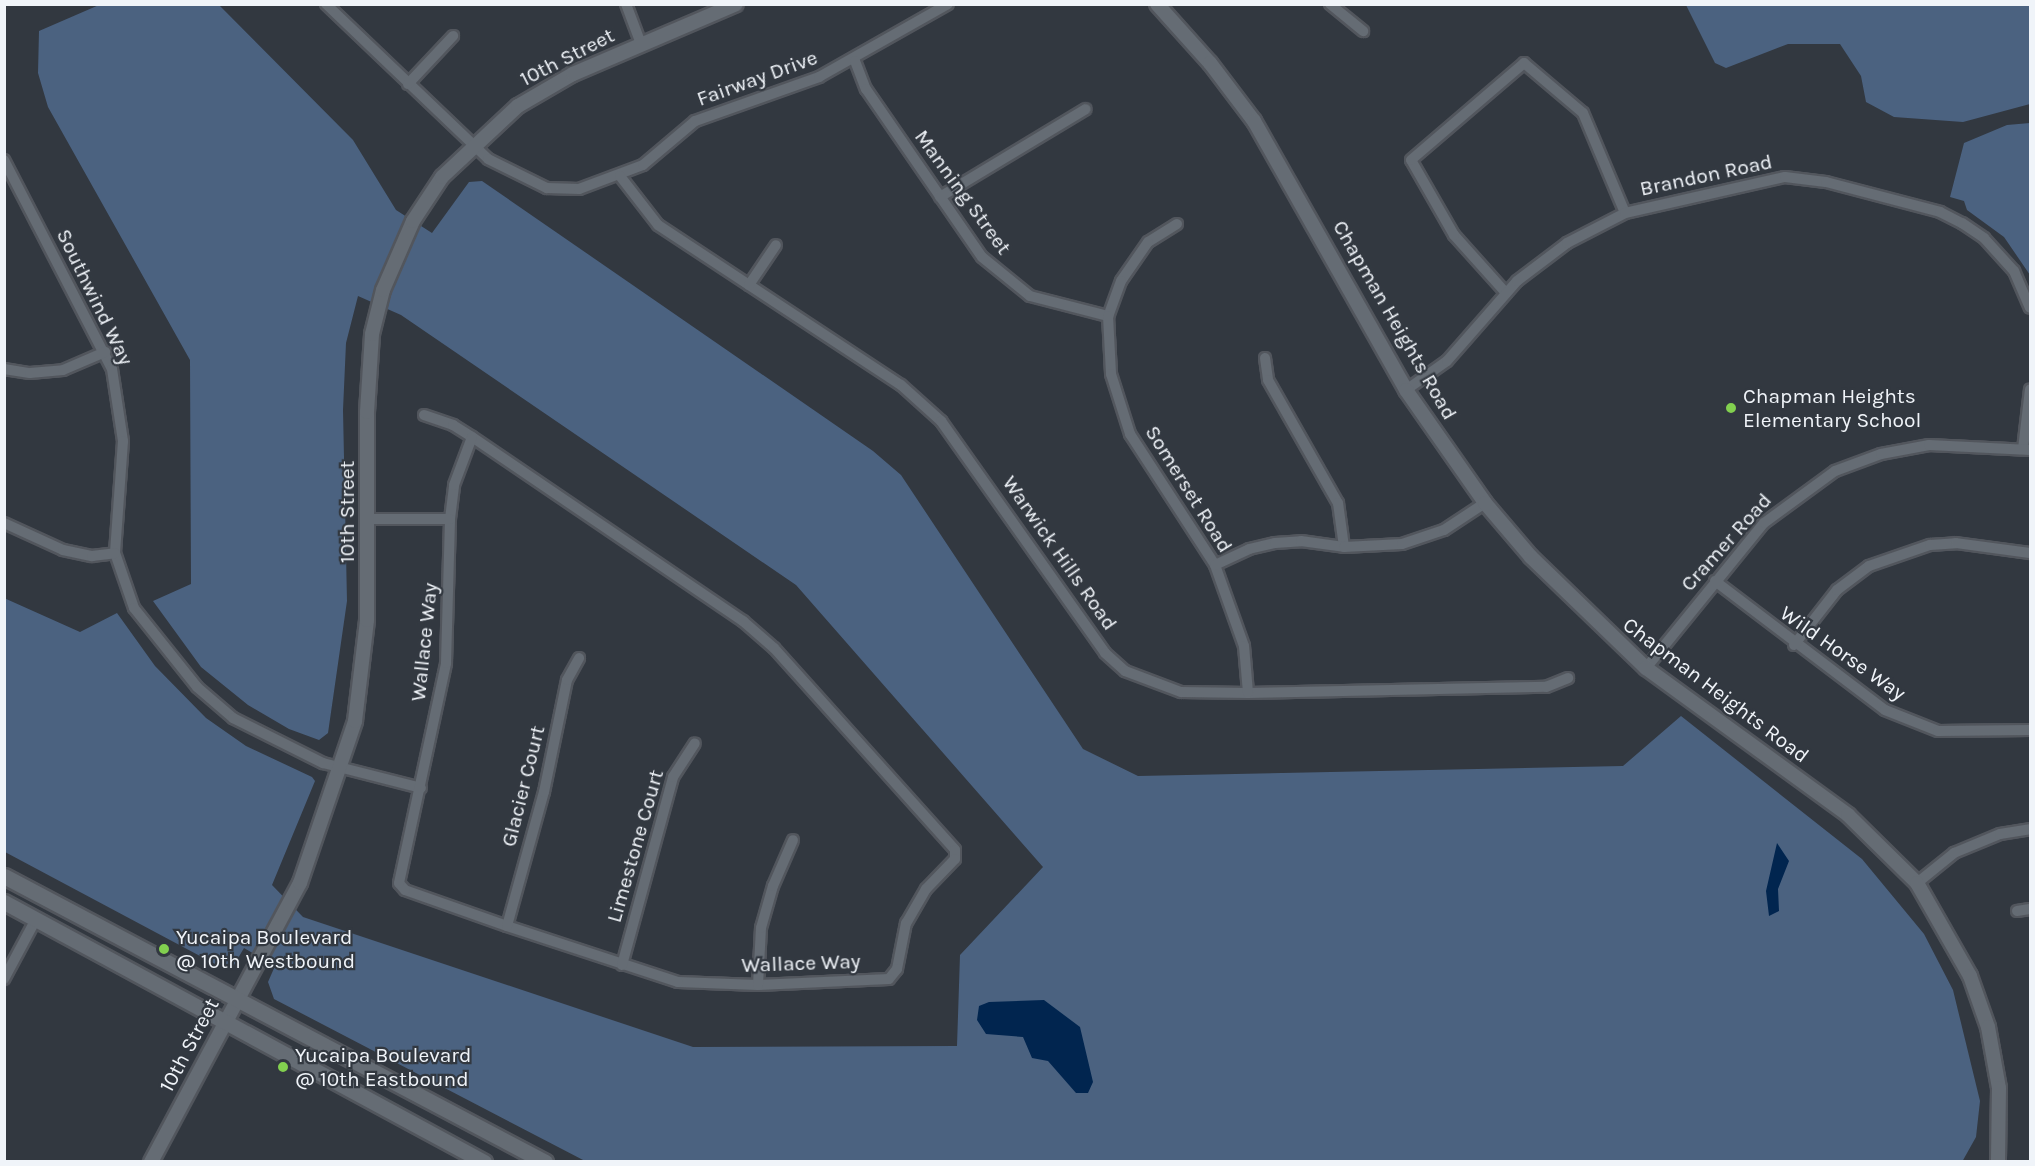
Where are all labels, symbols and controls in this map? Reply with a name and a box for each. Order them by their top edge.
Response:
street label: 10th Street [516,22,618,92]
street label: Fairway Drive [693,45,821,111]
street label: Manning Street [909,125,1017,259]
street label: Brandon Road [1637,149,1775,201]
street label: Chapman Heights Road [1328,216,1462,424]
street label: Southwind Way [51,225,139,369]
place label: Chapman Heights Elementary School [1743,383,1921,433]
marker: Chapman Heights Elementary School [1724,401,1738,415]
street label: Somerset Road [1140,421,1238,557]
street label: 10th Street [334,461,360,563]
street label: Warwick Hills Road [997,471,1123,635]
street label: Cramer Road [1675,488,1777,596]
street label: Wallace Way [405,581,443,703]
street label: Wild Horse Way [1775,600,1911,706]
street label: Chapman Heights Road [1618,612,1814,768]
street label: Glacier Court [496,723,550,849]
street label: Limestone Court [601,767,669,925]
place label: Yucaipa Boulevard @ 10th Westbound [176,924,355,974]
marker: Yucaipa Boulevard @ 10th Westbound [157,942,171,956]
street label: Wallace Way [741,948,861,978]
street label: 10th Street [154,994,224,1096]
place label: Yucaipa Boulevard @ 10th Eastbound [295,1042,471,1092]
marker: Yucaipa Boulevard @ 10th Eastbound [276,1060,290,1074]

